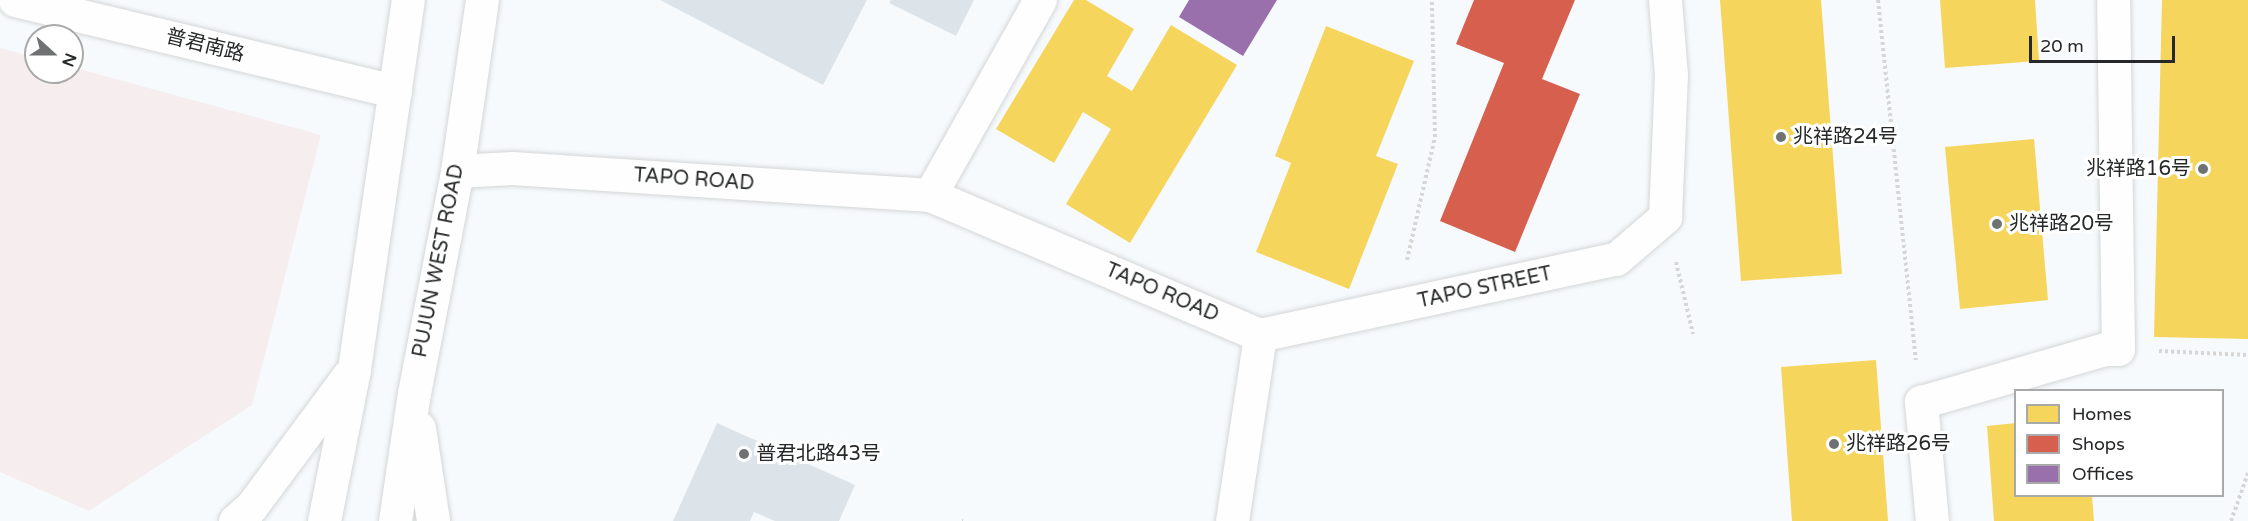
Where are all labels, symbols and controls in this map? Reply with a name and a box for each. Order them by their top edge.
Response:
north arrow [24,24,84,84]
scale bar [2032,24,2178,62]
street label: 普君南路 [163,25,247,67]
text: 20 m [2040,35,2084,57]
text: N [57,50,81,69]
place label: 兆祥路24号 [1793,125,1898,149]
marker: 兆祥路24号 [1774,130,1788,144]
place label: 兆祥路16号 [2086,157,2191,181]
street label: PUJUN WEST ROAD [408,162,470,360]
marker: 兆祥路16号 [2196,162,2210,176]
street label: TAPO ROAD [633,164,755,196]
place label: 兆祥路20号 [2009,212,2114,236]
marker: 兆祥路20号 [1990,217,2004,231]
street label: TAPO ROAD [1102,258,1222,328]
street label: TAPO STREET [1416,262,1554,314]
legend [2014,389,2224,497]
text: Homes [2072,403,2132,425]
place label: 兆祥路26号 [1846,432,1951,456]
text: Shops [2072,433,2125,455]
marker: 兆祥路26号 [1827,437,1841,451]
place label: 普君北路43号 [756,442,881,466]
marker: 普君北路43号 [737,447,751,461]
text: Offices [2072,463,2134,485]

